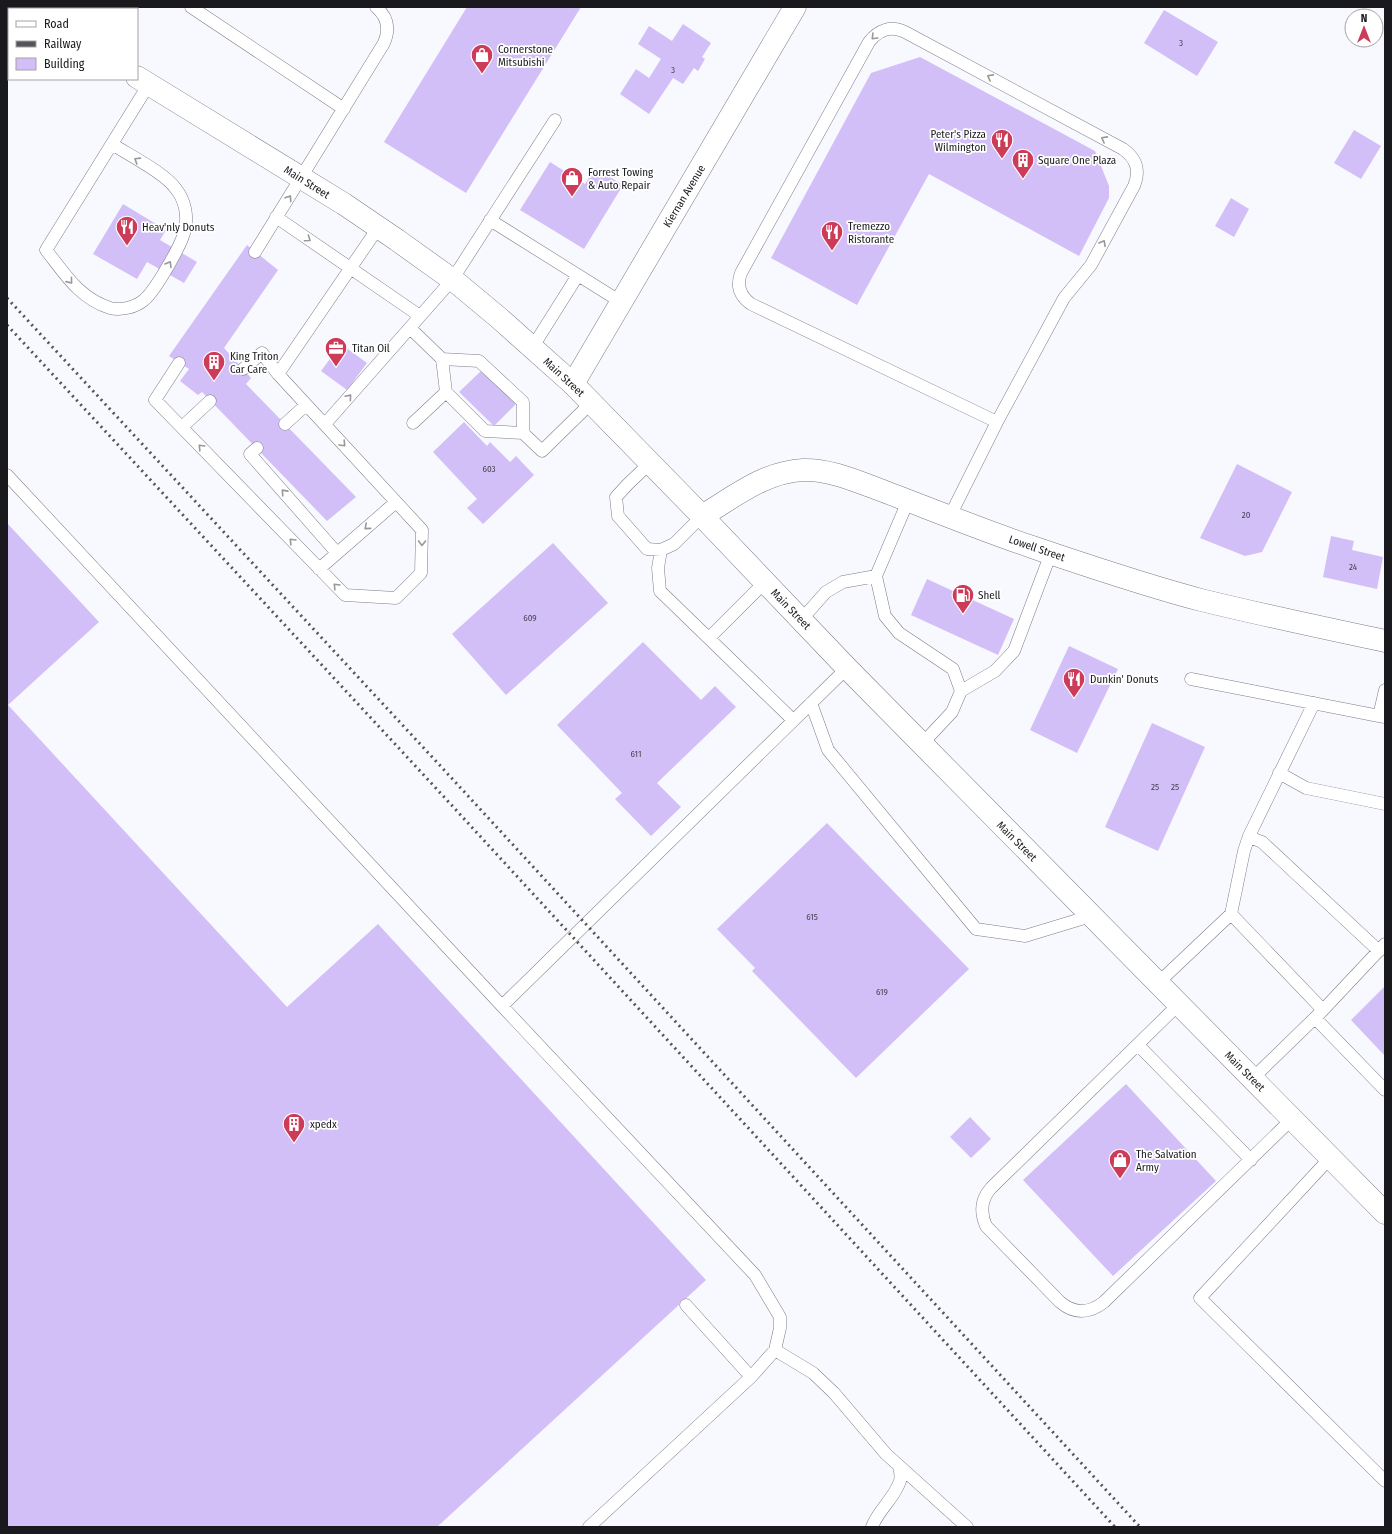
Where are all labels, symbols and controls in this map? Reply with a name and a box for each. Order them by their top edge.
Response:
legend [8,8,138,80]
north arrow [1344,8,1384,48]
text: N [1361,12,1367,25]
text: Road [44,17,69,31]
one-way arrow [871,32,879,40]
text: Railway [44,37,82,51]
house number: 3 [1179,38,1183,48]
shop icon: Cornerstone Mitsubishi [469,42,495,75]
place label: Cornerstone Mitsubishi [498,43,553,69]
text: Building [44,57,85,71]
house number: 3 [671,65,675,75]
one-way arrow [986,74,994,82]
restaurant icon: Peter's Pizza Wilmington [989,127,1015,160]
place label: Peter's Pizza Wilmington [931,128,986,154]
one-way arrow [1101,136,1108,143]
building icon: Square One Plaza [1010,147,1036,180]
place label: Square One Plaza [1038,154,1116,167]
one-way arrow [134,157,141,164]
street label: Main Street [281,163,332,202]
street label: Kiernan Avenue [661,163,708,230]
shop icon: Forrest Towing & Auto Repair [559,165,585,198]
place label: Forrest Towing & Auto Repair [588,166,654,192]
one-way arrow [284,195,291,202]
restaurant icon: Heav'nly Donuts [114,214,140,247]
restaurant icon: Tremezzo Ristorante [819,219,845,252]
place label: Tremezzo Ristorante [848,220,894,246]
place label: Heav'nly Donuts [142,221,215,234]
one-way arrow [303,234,310,241]
one-way arrow [1098,240,1105,247]
one-way arrow [164,261,172,268]
one-way arrow [66,276,73,283]
office icon: Titan Oil [323,335,349,368]
place label: Titan Oil [352,342,390,355]
building icon: King Triton Car Care [201,349,227,382]
place label: King Triton Car Care [230,350,279,376]
street label: Main Street [540,355,587,400]
one-way arrow [344,394,352,402]
one-way arrow [338,439,346,447]
one-way arrow [199,445,206,452]
house number: 603 [482,464,496,474]
one-way arrow [281,490,288,497]
house number: 20 [1242,510,1251,520]
one-way arrow [364,523,371,530]
street label: Lowell Street [1007,533,1067,564]
one-way arrow [289,538,297,546]
one-way arrow [418,540,426,546]
house number: 24 [1349,562,1358,572]
fuel station icon: Shell [950,582,976,615]
one-way arrow [333,583,341,591]
street label: Main Street [768,586,813,633]
place label: Shell [978,589,1001,602]
house number: 609 [523,613,537,623]
restaurant icon: Dunkin' Donuts [1061,666,1087,699]
place label: Dunkin' Donuts [1090,673,1159,686]
house number: 611 [631,749,641,759]
house number: 25 [1151,782,1159,792]
house number: 25 [1171,782,1179,792]
street label: Main Street [994,819,1040,864]
house number: 615 [806,912,818,922]
house number: 619 [876,987,888,997]
street label: Main Street [1222,1049,1268,1094]
building icon: xpedx [281,1111,307,1144]
place label: xpedx [310,1118,337,1131]
shop icon: The Salvation Army [1107,1147,1133,1180]
place label: The Salvation Army [1136,1148,1197,1174]

